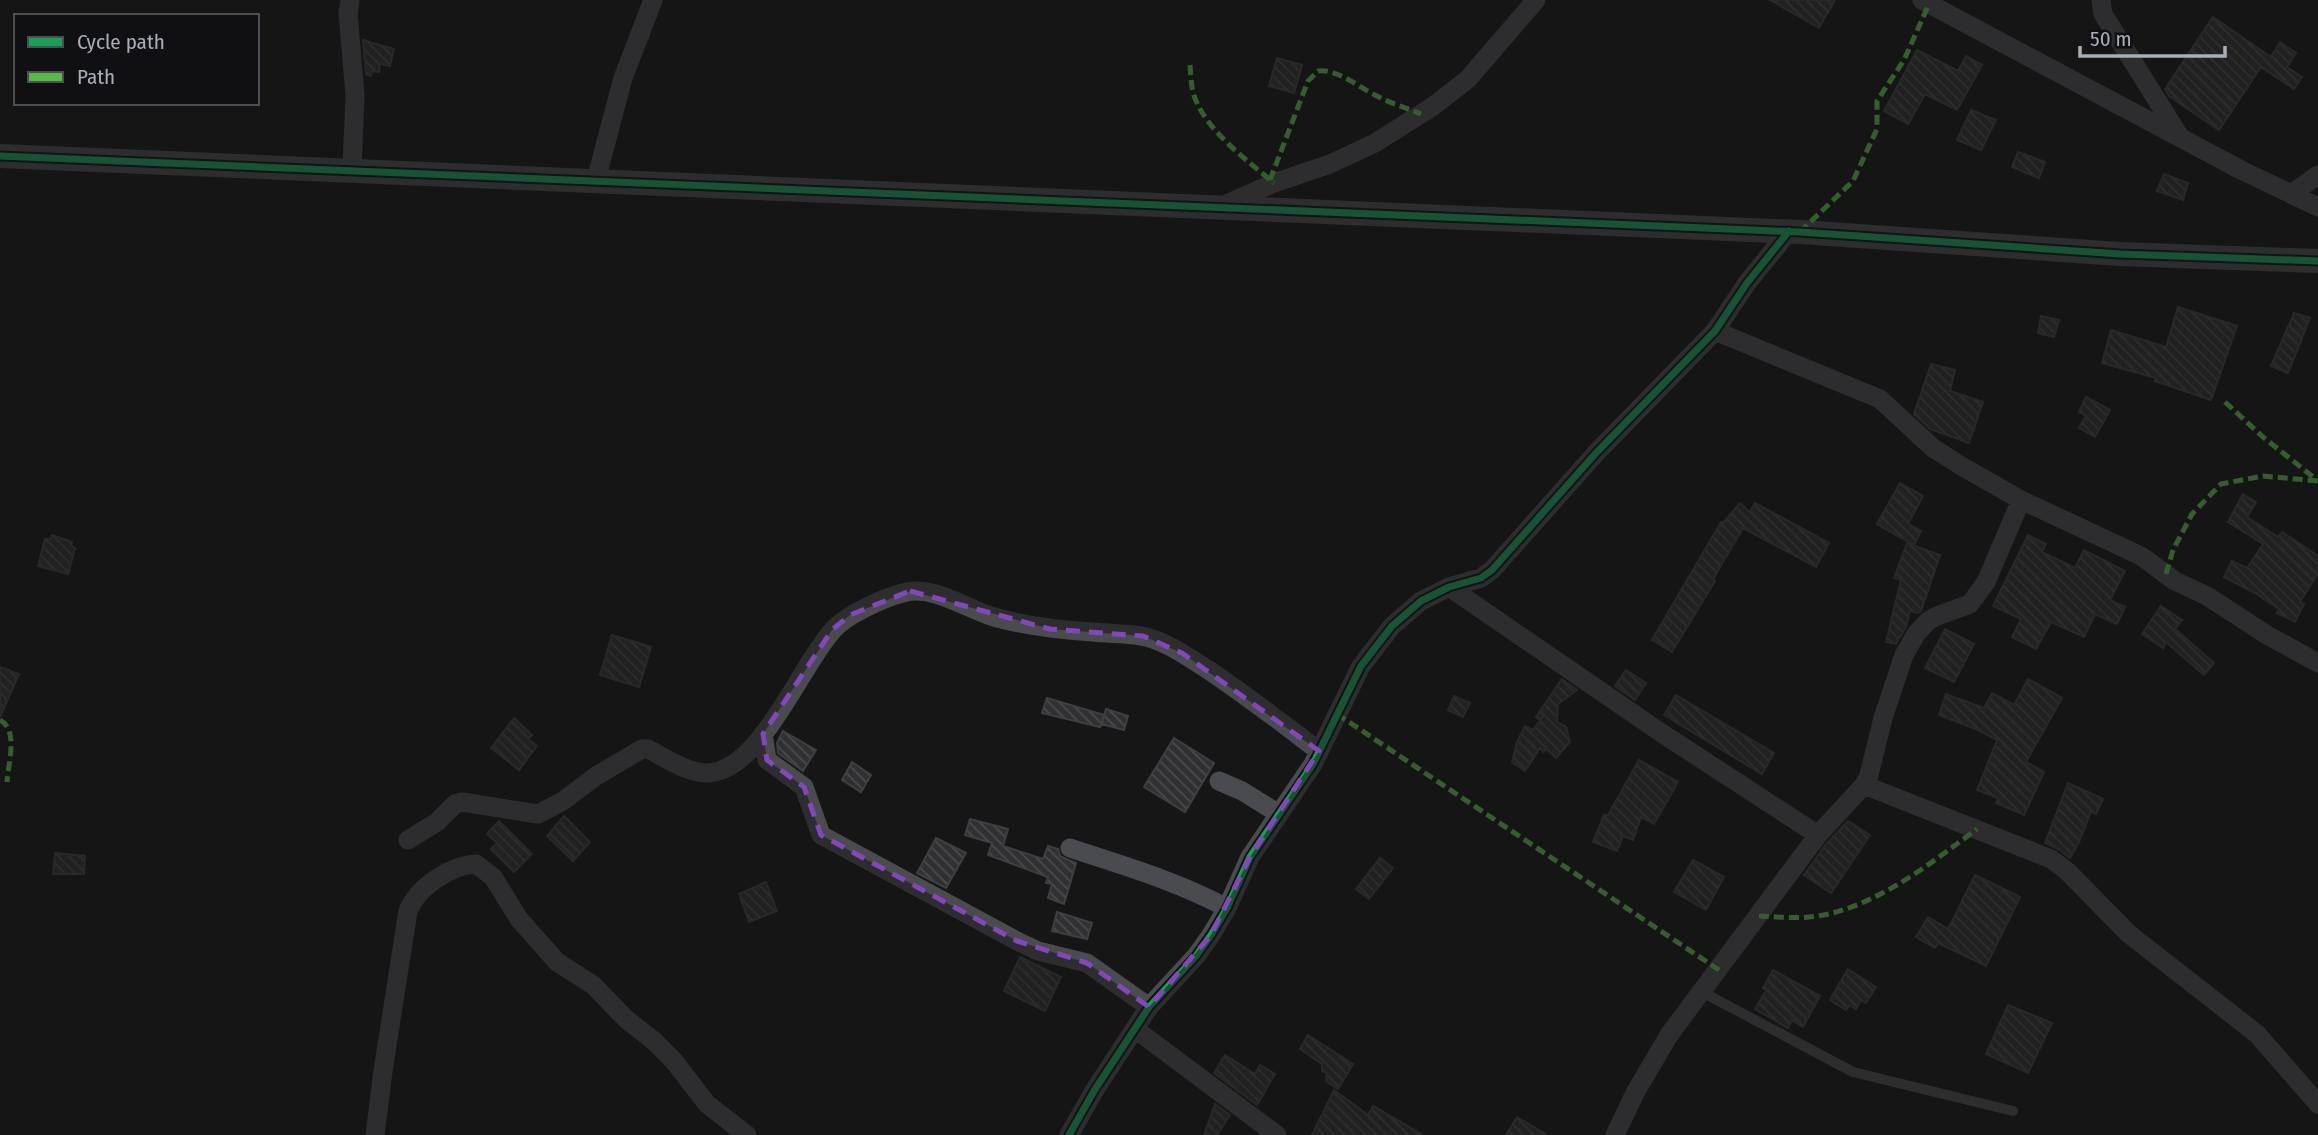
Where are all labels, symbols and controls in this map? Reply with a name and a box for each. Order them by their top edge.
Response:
legend [14,14,259,105]
scale bar [2080,14,2225,58]
text: 50 m [2090,26,2132,52]
text: Cycle path [77,29,165,55]
text: Path [77,64,115,90]

